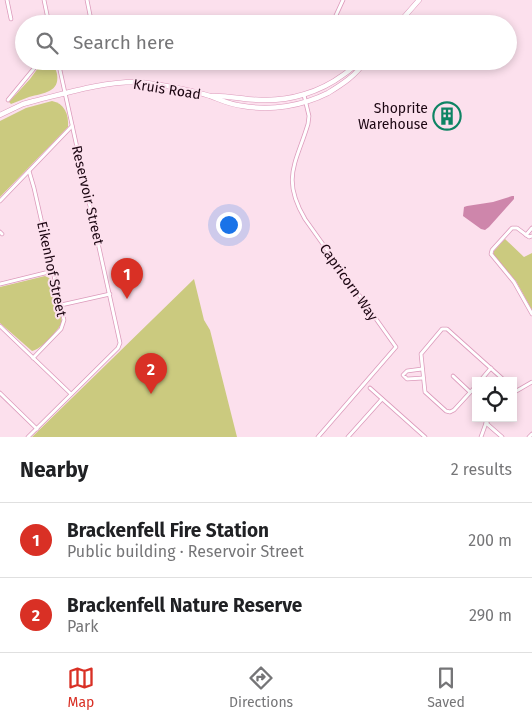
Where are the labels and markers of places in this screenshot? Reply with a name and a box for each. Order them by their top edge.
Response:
place label: Shoprite Warehouse [358,100,428,133]
building icon: Shoprite Warehouse [432,101,462,131]
pin: 1 [111,258,143,299]
pin: 2 [135,353,167,394]

